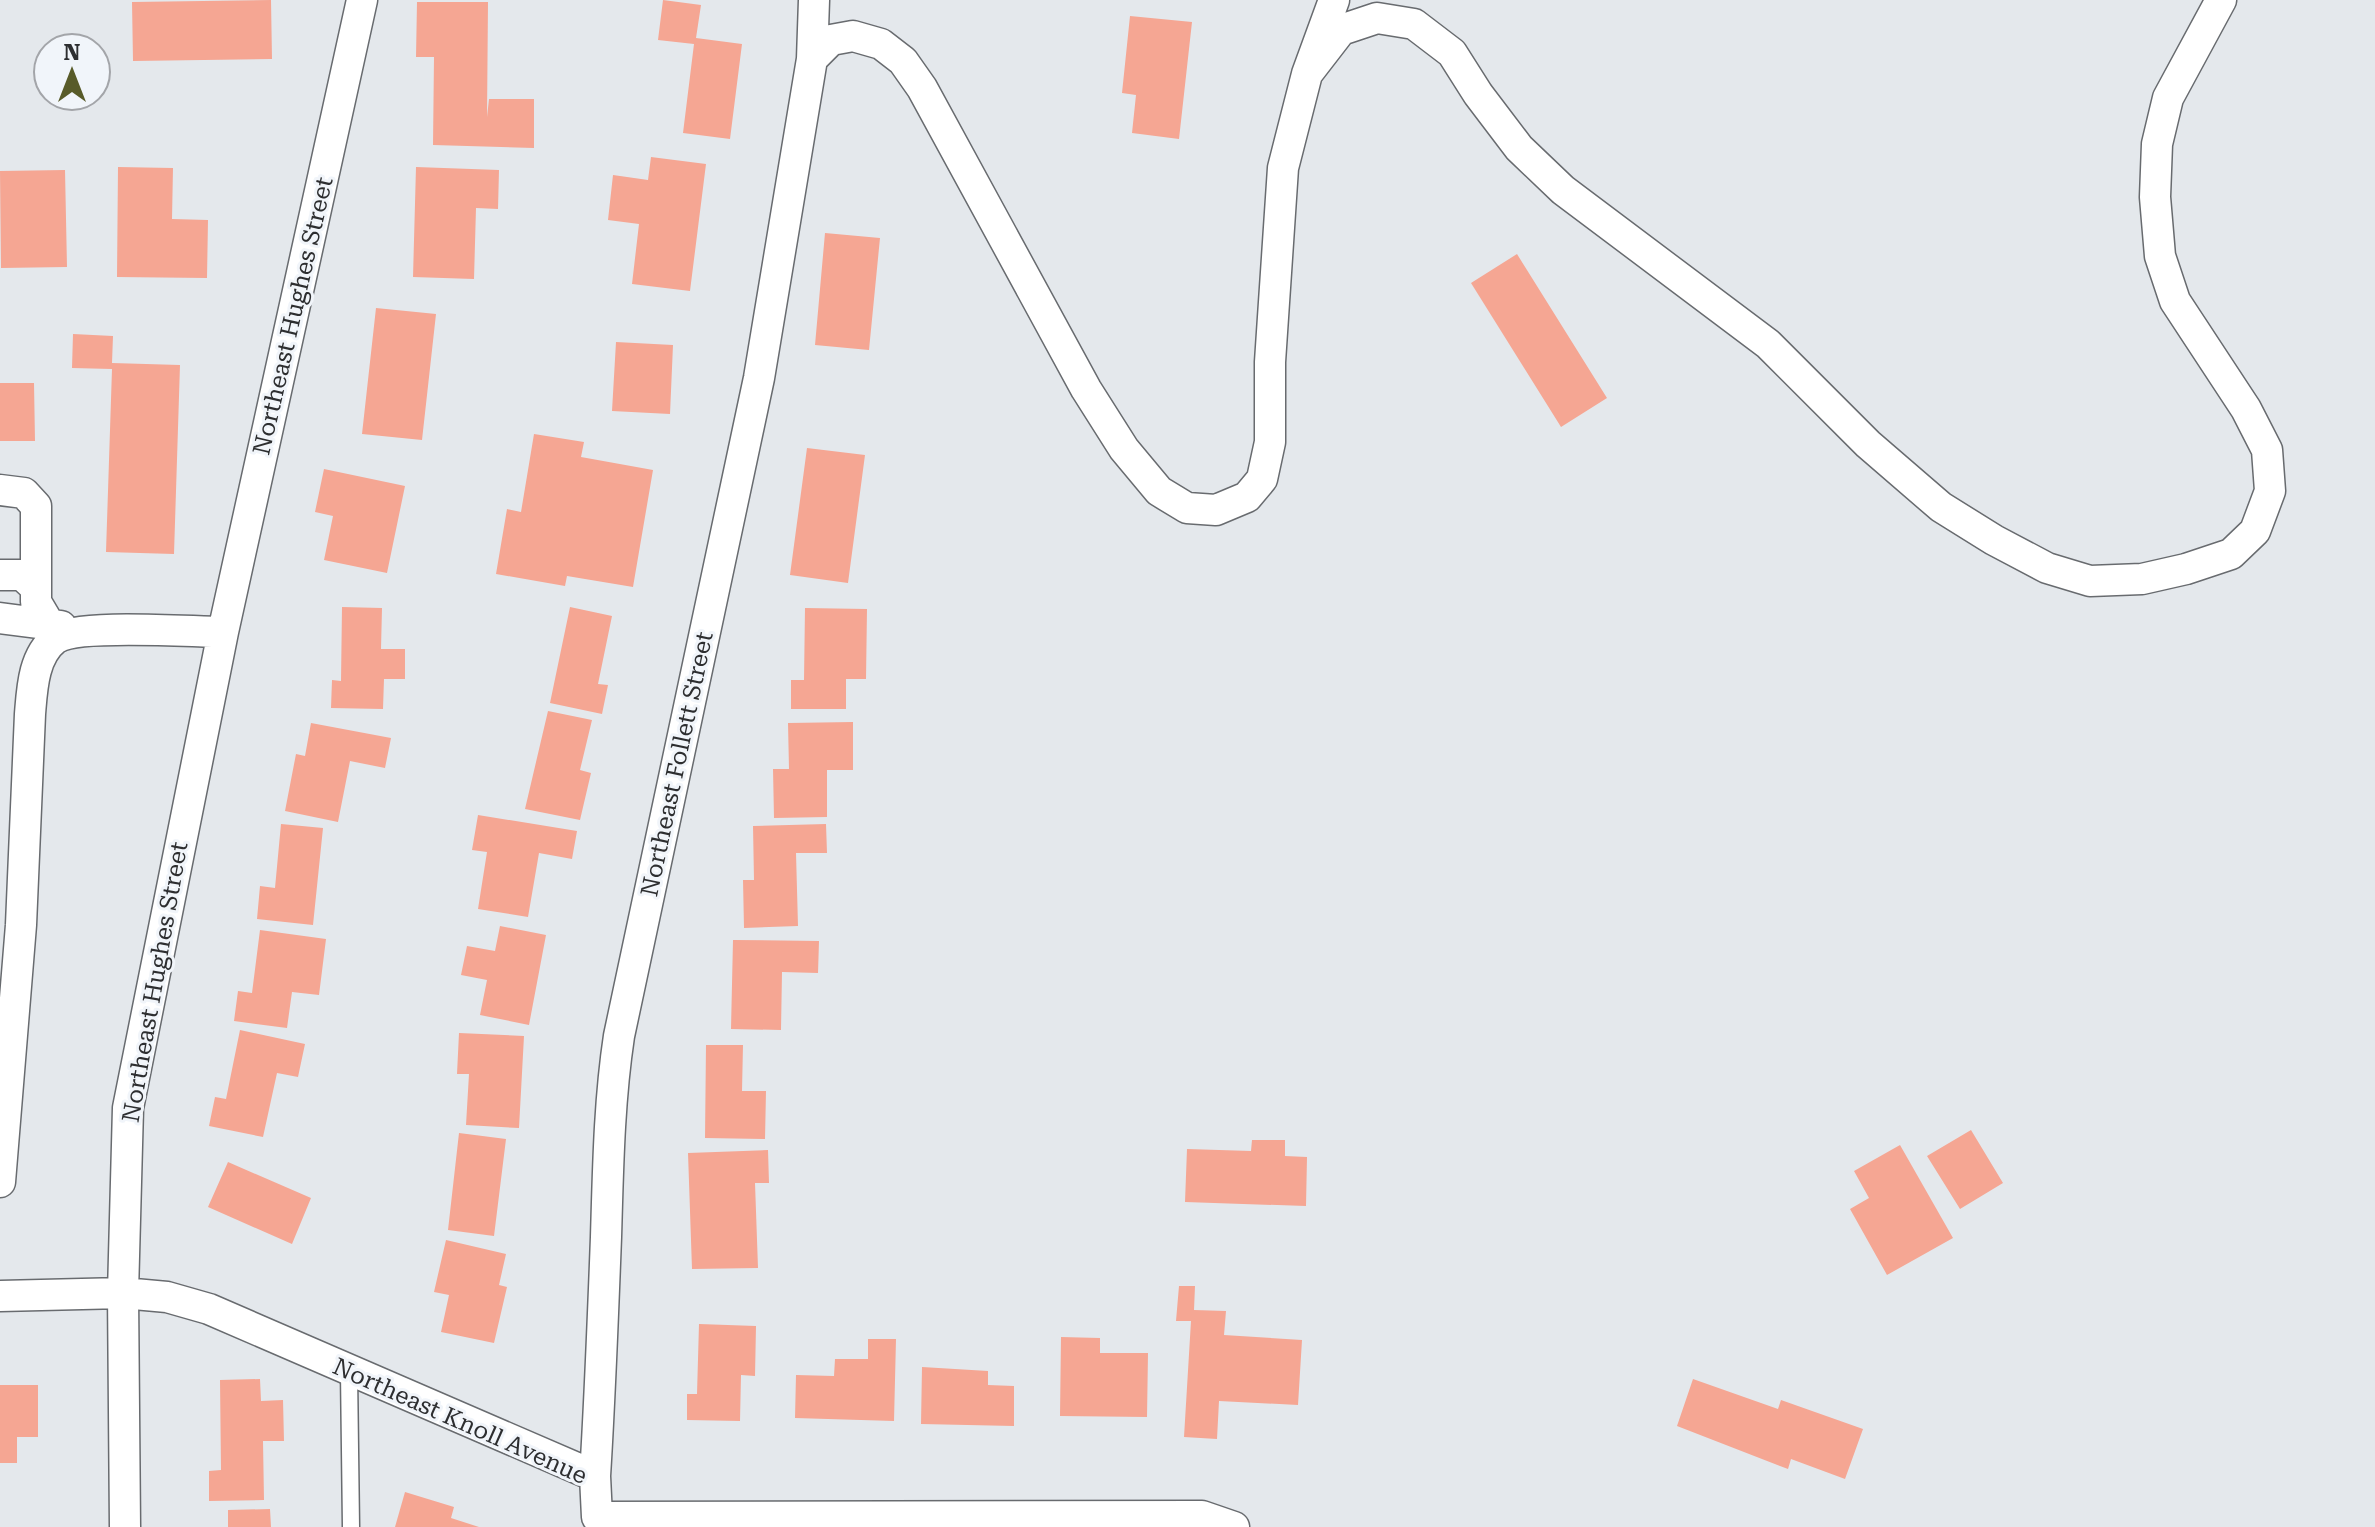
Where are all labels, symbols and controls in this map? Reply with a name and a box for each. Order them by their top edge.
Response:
north arrow [32,32,112,112]
text: N [64,40,81,65]
street label: Northeast Hughes Street [247,174,339,458]
street label: Northeast Follett Street [635,629,719,899]
street label: Northeast Hughes Street [117,840,193,1124]
street label: Northeast Knoll Avenue [328,1352,592,1490]

